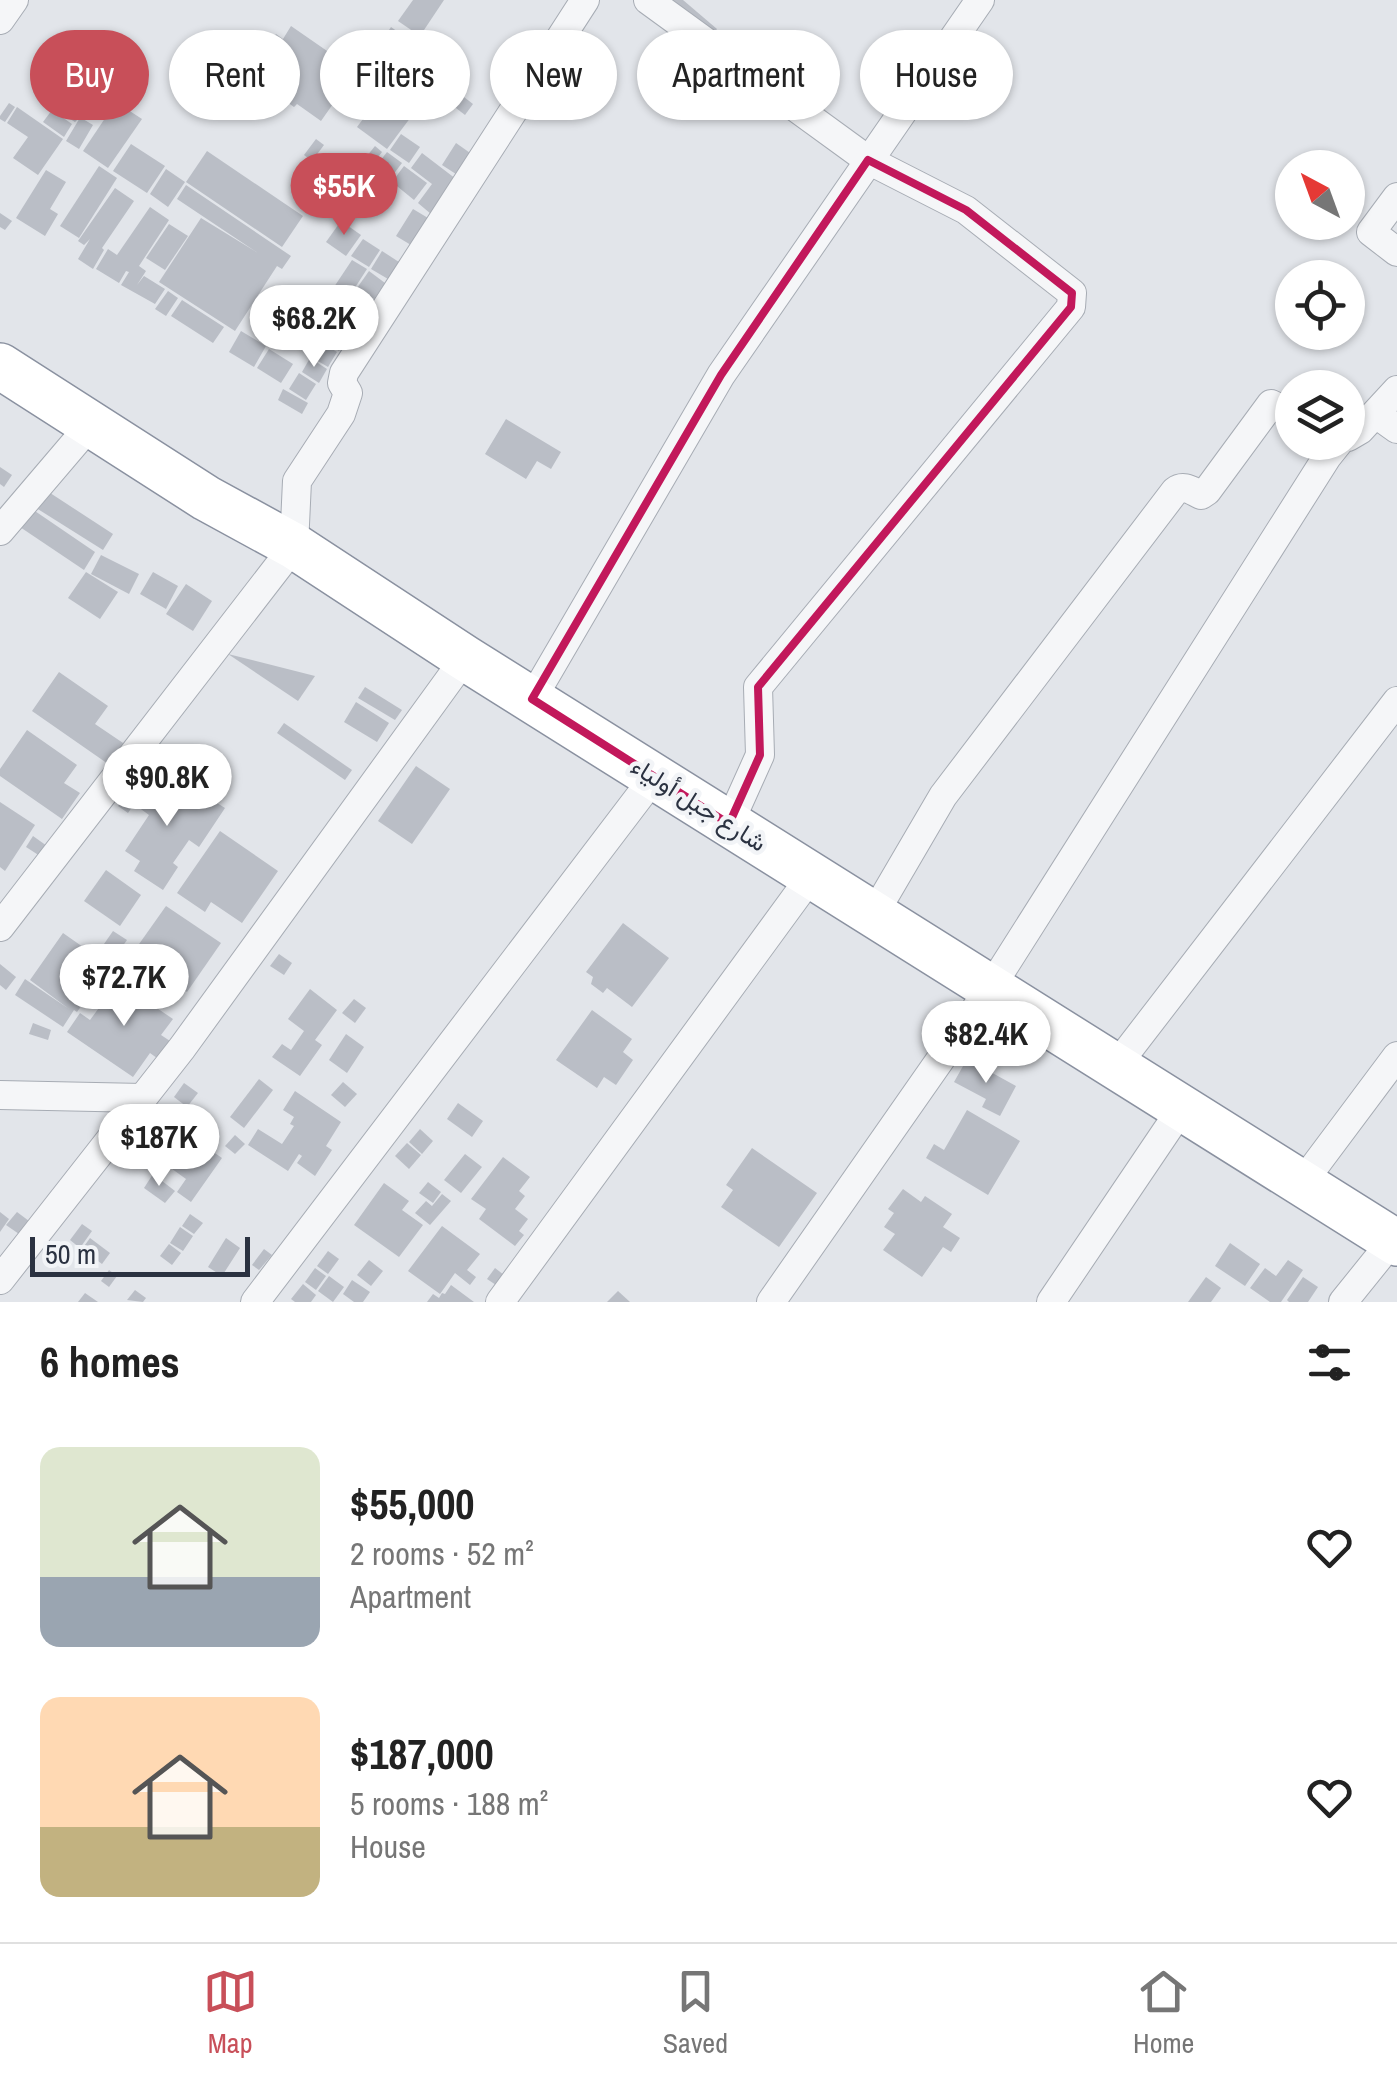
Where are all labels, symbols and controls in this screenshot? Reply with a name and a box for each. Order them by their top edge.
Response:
chip: Buy [30,30,149,120]
chip: Rent [169,30,300,120]
chip: Filters [320,30,470,120]
chip: New [490,30,617,120]
chip: Apartment [637,30,840,120]
chip: House [860,30,1013,120]
north arrow [1275,150,1365,240]
map controls [1275,150,1365,460]
pin: $55K [285,153,403,238]
text: $55K [313,164,375,207]
button: locate [1275,260,1365,350]
pin: $68.2K [233,285,395,370]
text: $68.2K [272,296,356,339]
button: layers [1275,370,1365,460]
pin: $90.8K [86,744,248,829]
street label: شارع جبل أولياء [625,749,773,859]
text: $90.8K [125,755,209,798]
pin: $72.7K [43,944,205,1029]
text: $72.7K [82,955,166,998]
pin: $82.4K [905,1001,1067,1086]
text: $82.4K [944,1012,1028,1055]
pin: $187K [89,1104,229,1189]
text: $187K [120,1115,198,1158]
scale bar [30,1232,250,1276]
text: 50 m [45,1235,96,1273]
text: 6 homes [40,1334,180,1390]
icon: filters [1302,1335,1357,1390]
text: $55,000 [350,1476,475,1532]
icon: home [120,1487,240,1607]
icon: heart [1302,1520,1357,1575]
text: 2 rooms · 52 m² [350,1532,534,1575]
text: Apartment [350,1575,471,1618]
text: $187,000 [350,1726,494,1782]
icon: home [120,1737,240,1857]
icon: heart [1302,1770,1357,1825]
text: 5 rooms · 188 m² [350,1782,548,1825]
text: House [350,1825,426,1868]
tab: Map [203,1964,258,2062]
tab: Saved [663,1964,728,2062]
tab: Home [1133,1964,1194,2062]

